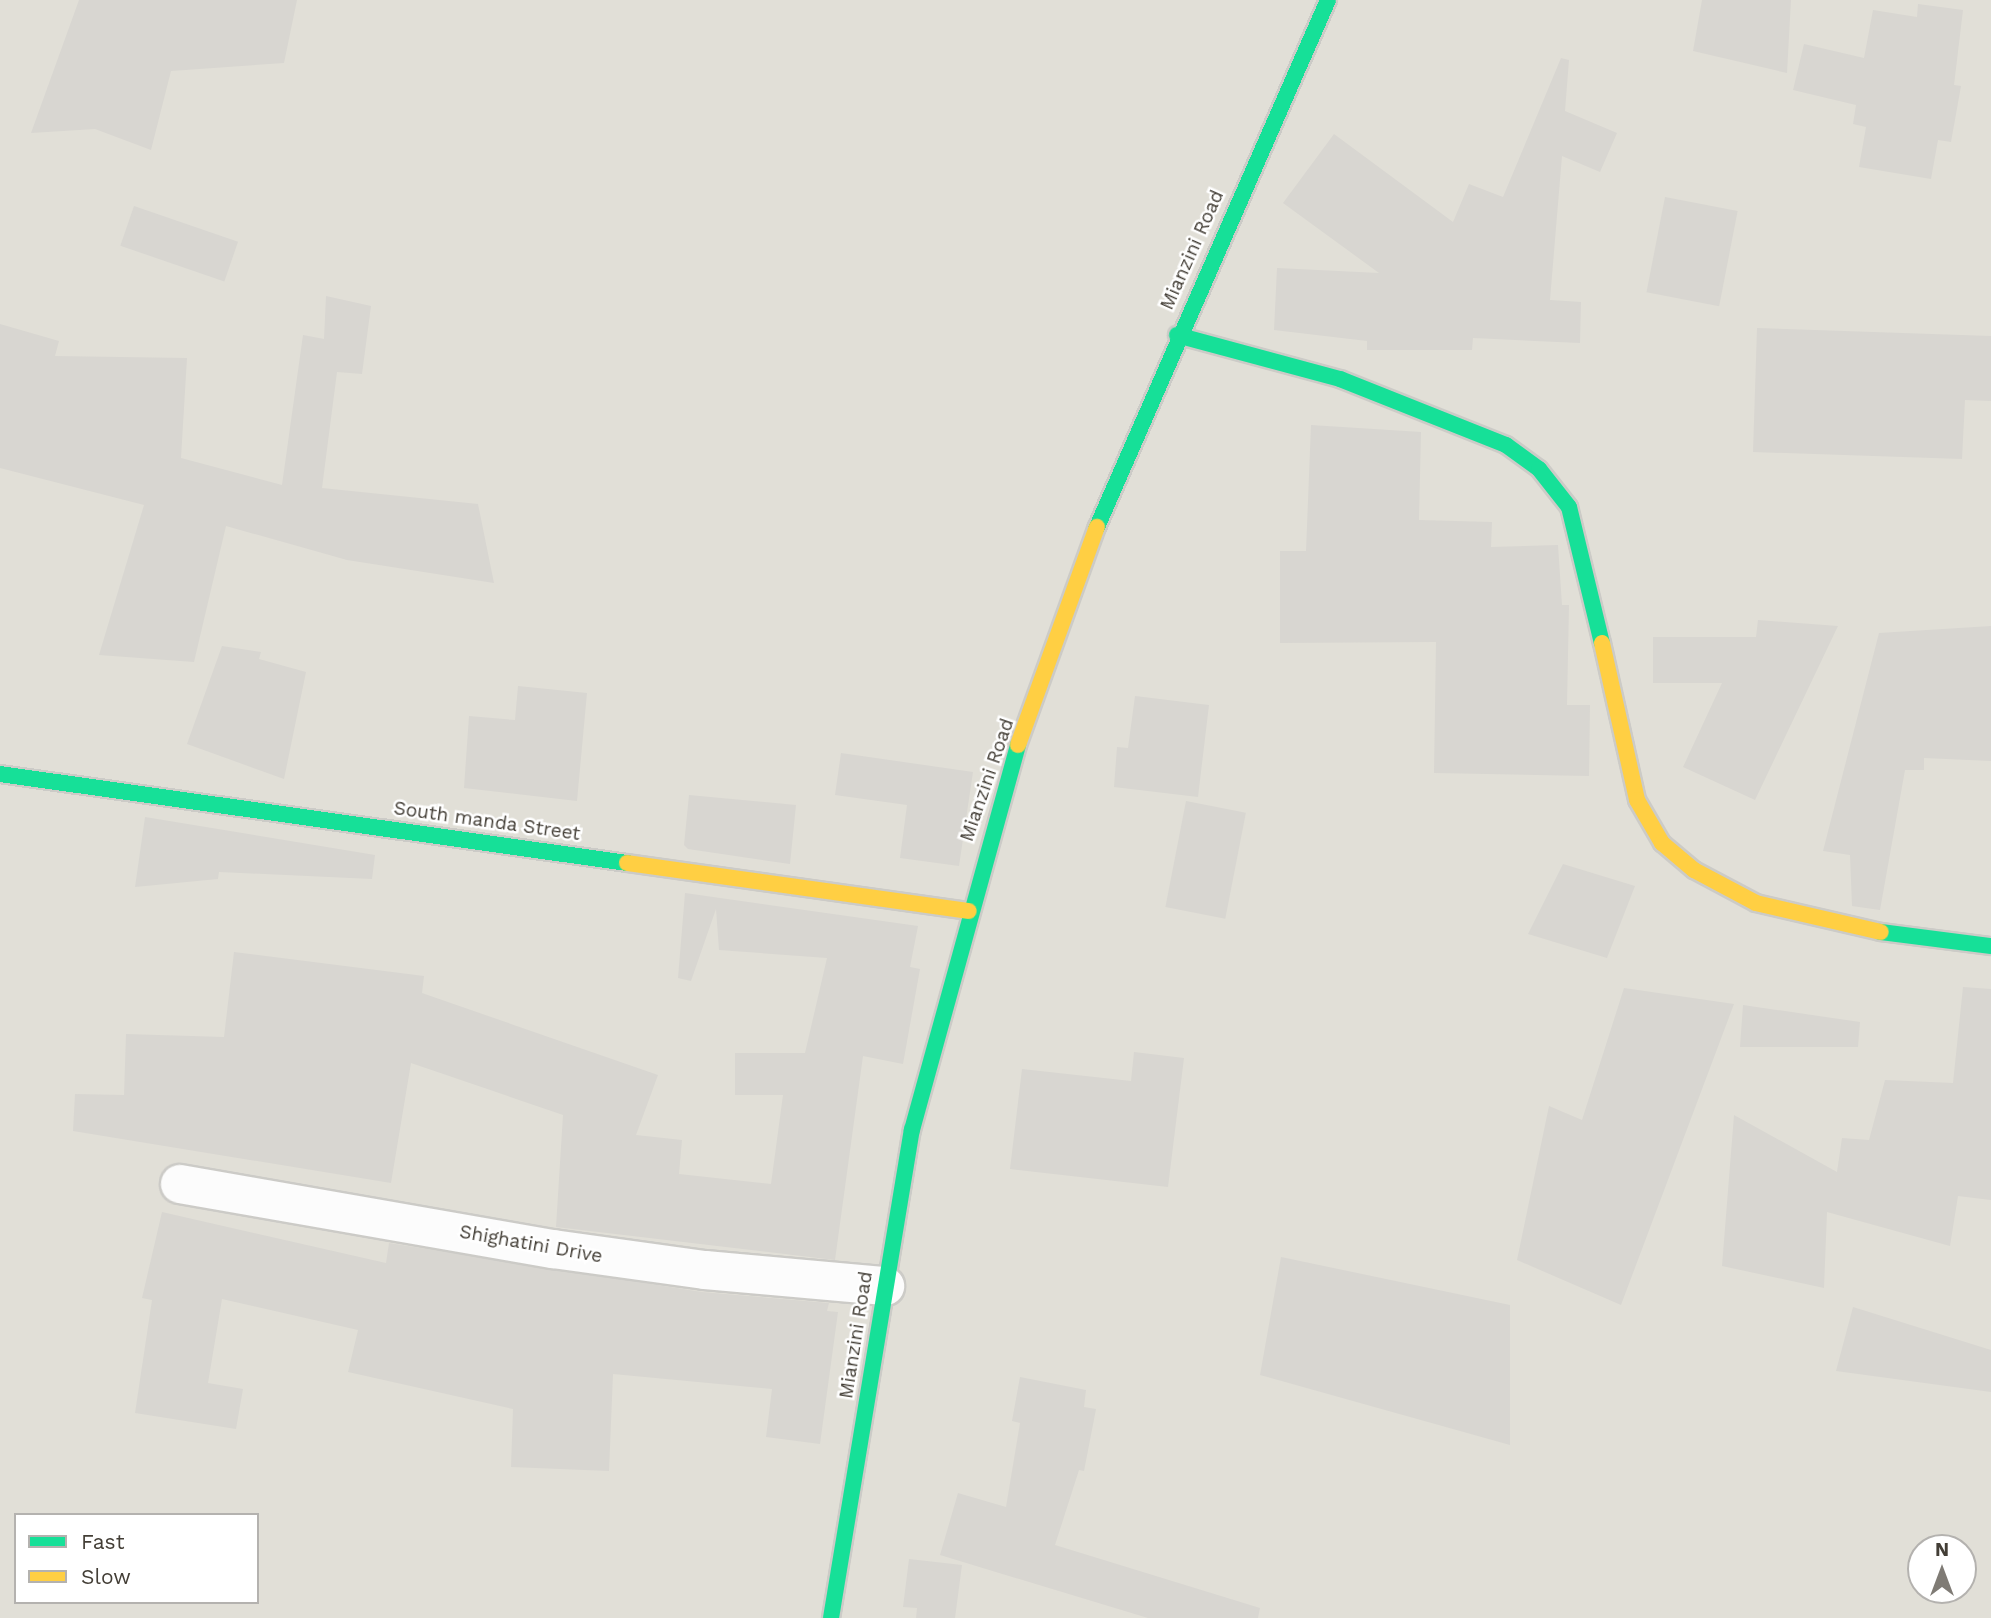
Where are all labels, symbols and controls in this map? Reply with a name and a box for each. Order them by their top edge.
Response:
street label: Mianzini Road [1155,187,1229,313]
street label: Mianzini Road [955,715,1019,845]
street label: South manda Street [392,797,582,845]
street label: Shighatini Drive [458,1220,604,1268]
street label: Mianzini Road [835,1270,877,1400]
legend [14,1513,259,1604]
text: Fast [81,1529,125,1554]
north arrow [1907,1534,1977,1604]
text: N [1935,1538,1949,1561]
text: Slow [81,1564,131,1589]

